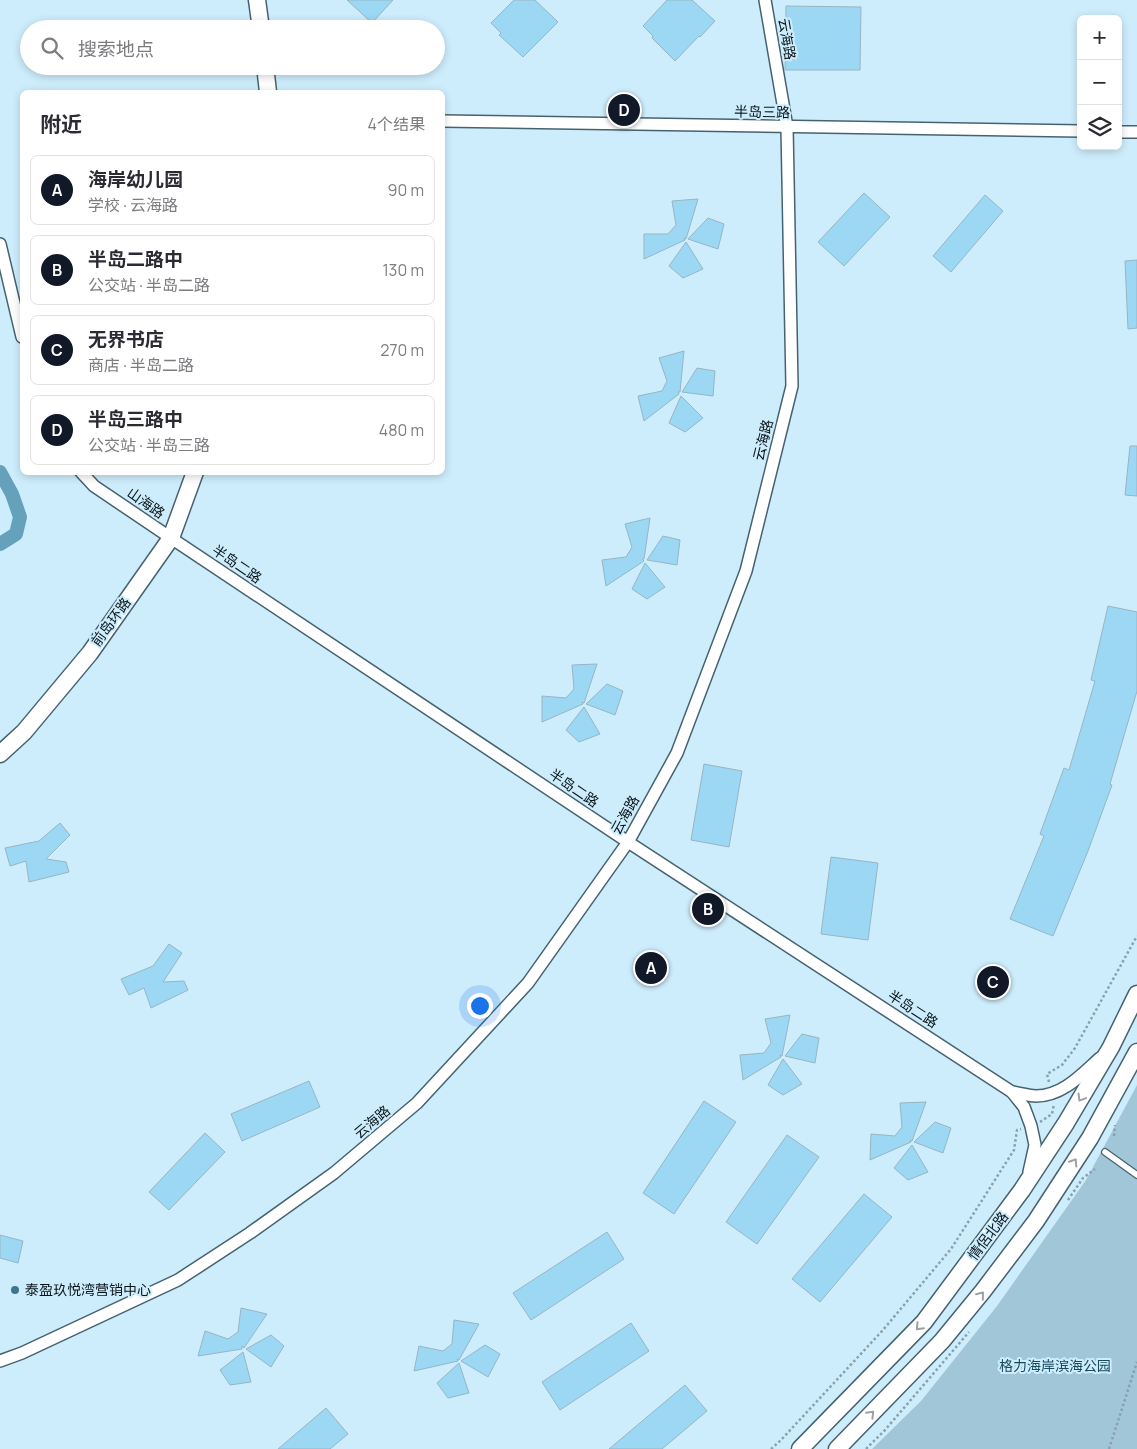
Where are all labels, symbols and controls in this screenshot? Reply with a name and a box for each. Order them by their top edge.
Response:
map controls [1077,15,1122,150]
button: + [1077,15,1122,60]
street label: 云海路 [774,17,800,61]
search box [20,20,445,75]
icon: search [38,34,66,62]
text: 搜索地点 [78,36,154,62]
button: − [1077,60,1122,105]
pin: D [608,91,640,129]
street label: 半岛三路 [734,102,790,121]
button: layers [1077,105,1122,150]
text: 附近 [40,110,82,138]
text: 4个结果 [368,113,425,135]
text: 海岸幼儿园 [88,166,183,192]
text: A [52,179,62,201]
text: 90 m [388,179,424,201]
text: 学校 · 云海路 [88,194,178,216]
text: 半岛二路中 [88,246,183,272]
text: B [52,259,62,281]
text: 130 m [382,259,424,281]
text: 公交站 · 半岛二路 [88,274,210,296]
text: 无界书店 [88,326,164,352]
text: C [51,339,63,361]
text: 270 m [380,339,424,361]
text: 商店 · 半岛二路 [88,354,194,376]
text: 半岛三路中 [88,406,183,432]
street label: 云海路 [748,417,777,463]
text: D [51,419,63,441]
text: 480 m [379,419,424,441]
text: 公交站 · 半岛三路 [88,434,210,456]
street label: 山海路 [124,483,169,522]
street label: 半岛二路 [209,540,266,587]
street label: 前岛环路 [86,593,135,650]
street label: 半岛二路 [546,764,603,811]
street label: 云海路 [606,792,643,838]
pin: B [692,890,724,928]
pin: A [635,949,667,987]
pin: C [977,963,1009,1001]
street label: 半岛二路 [885,985,942,1032]
your location [467,993,493,1019]
one-way arrow [1077,1093,1087,1102]
street label: 云海路 [349,1101,394,1142]
one-way arrow [1068,1158,1077,1167]
street label: 情侶北路 [963,1208,1012,1264]
place label: 泰盈玖悦湾营销中心 [25,1280,151,1299]
marker: 泰盈玖悦湾营销中心 [9,1284,21,1296]
one-way arrow [975,1291,984,1300]
one-way arrow [916,1321,925,1330]
park label: 格力海岸滨海公园 [999,1356,1111,1375]
one-way arrow [865,1411,874,1420]

